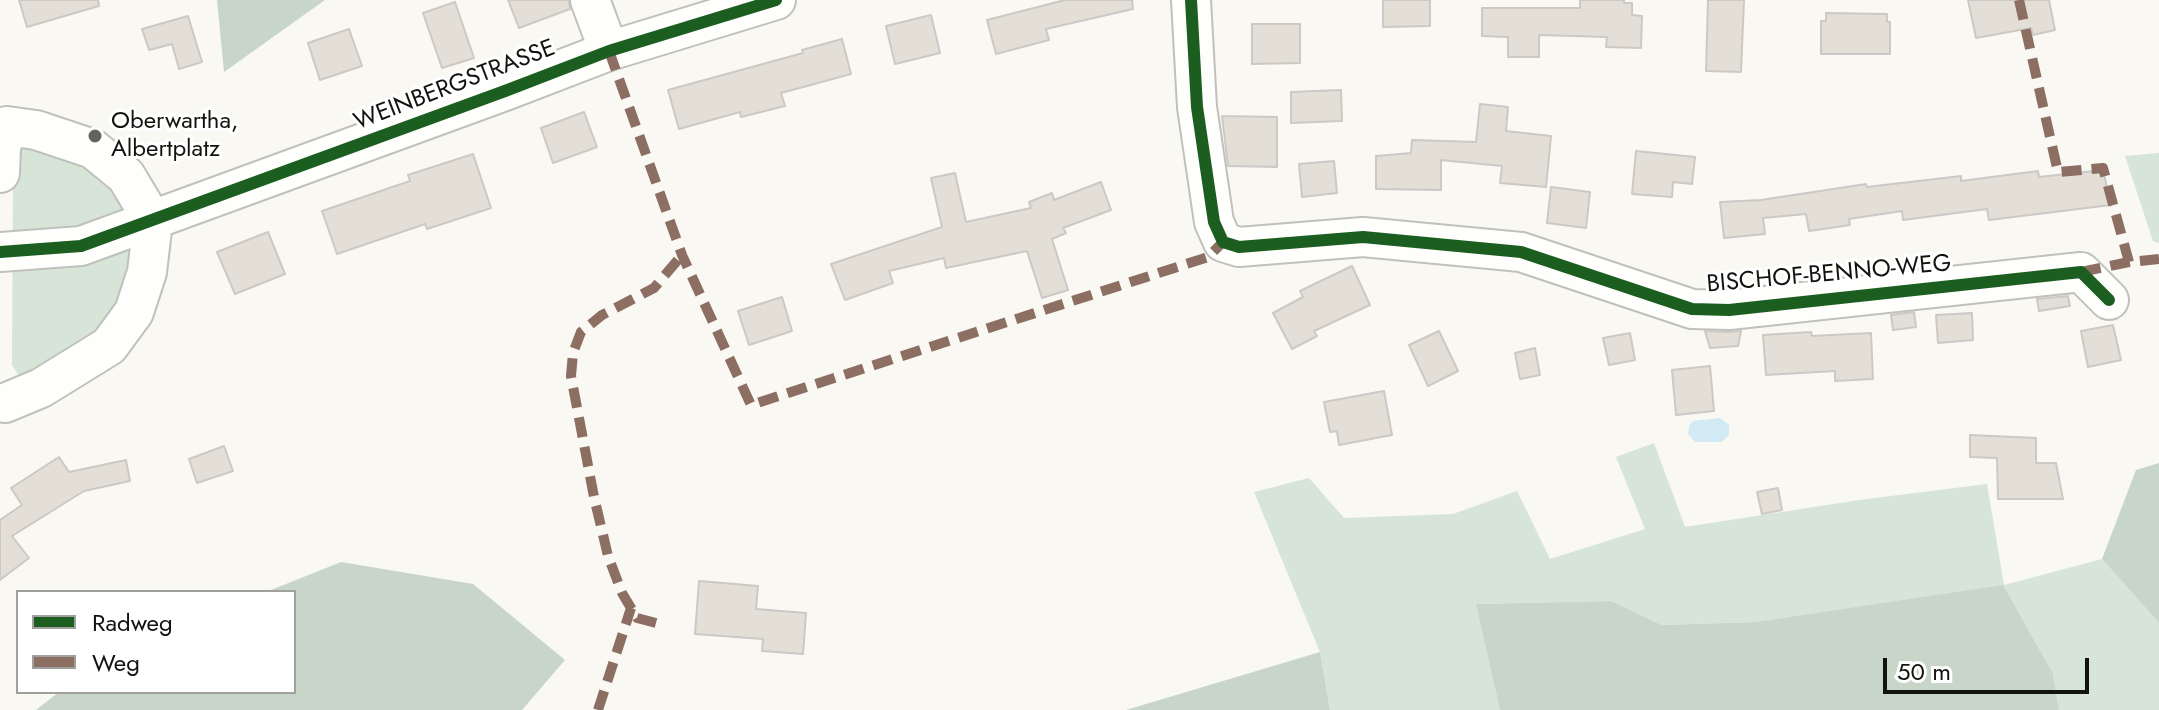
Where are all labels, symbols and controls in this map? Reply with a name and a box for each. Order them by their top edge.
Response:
street label: WEINBERGSTRASSE [350,34,560,138]
place label: Oberwartha, Albertplatz [111,108,238,164]
marker: Oberwartha, Albertplatz [86,127,104,145]
street label: BISCHOF-BENNO-WEG [1706,250,1952,300]
legend [16,590,296,694]
text: Radweg [92,605,173,640]
scale bar [1887,642,2093,692]
text: Weg [92,645,140,680]
text: 50 m [1897,654,1951,689]

